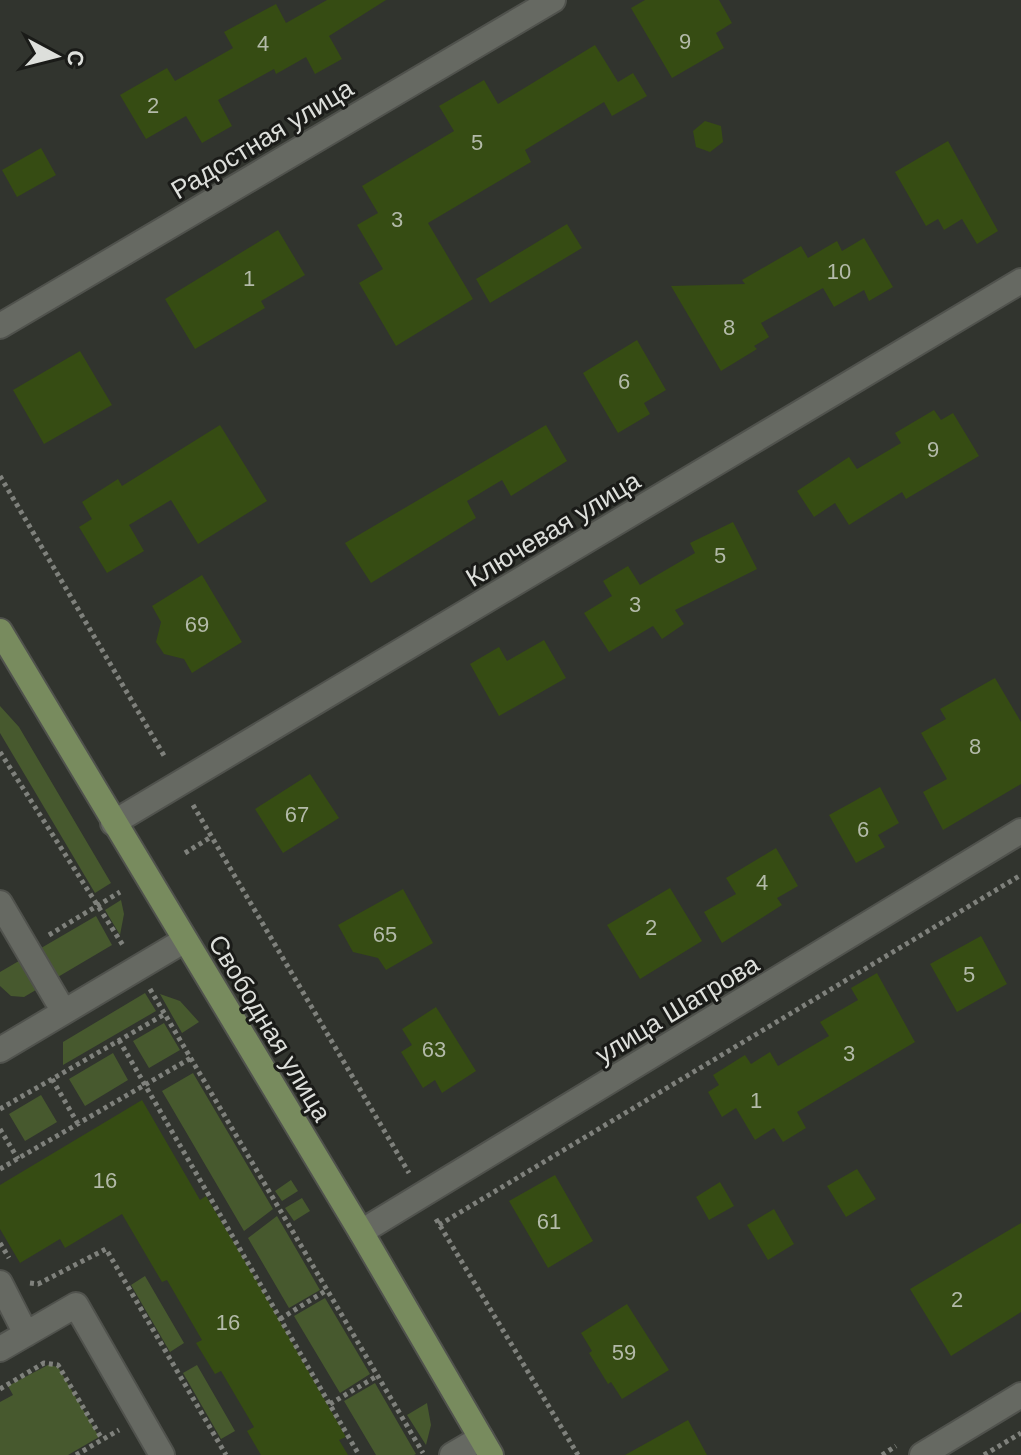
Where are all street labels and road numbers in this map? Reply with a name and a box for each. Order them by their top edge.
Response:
street label: Радостная улица [166,73,359,205]
street label: Ключевая улица [460,465,646,593]
street label: Свободная улица [202,929,338,1127]
street label: улица Шатрова [590,948,765,1070]

